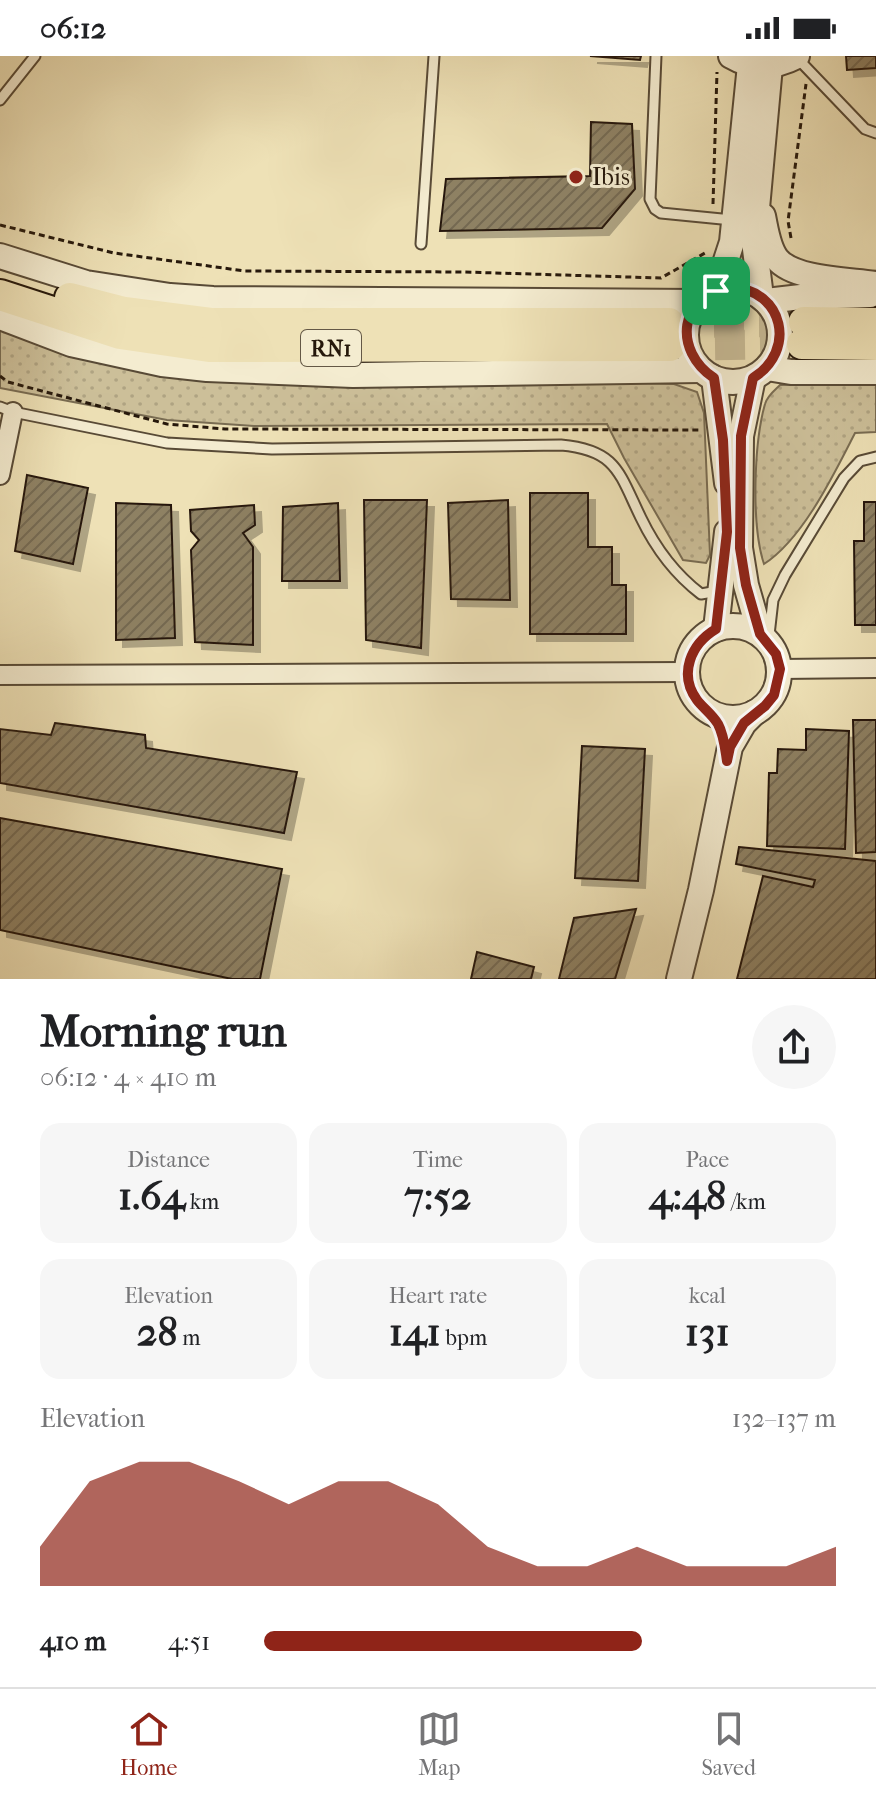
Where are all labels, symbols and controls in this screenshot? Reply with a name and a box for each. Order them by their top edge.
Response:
text: 06:12 [40,11,106,46]
place label: Ibis [592,163,630,191]
marker: Ibis [567,168,585,186]
pin [682,257,750,325]
icon: arrive [694,269,738,313]
road number: RN1 [301,330,361,366]
button: share [752,1005,836,1089]
text: Morning run [40,1006,287,1057]
text: 06:12 · 4 × 410 m [40,1062,216,1093]
text: Distance [127,1147,210,1173]
text: Time [413,1147,463,1173]
text: Pace [685,1147,729,1173]
text: 1.64 [118,1173,185,1219]
text: 7:52 [405,1173,471,1219]
text: 4:48 [649,1173,726,1219]
text: km [185,1189,219,1215]
text: /km [726,1189,766,1215]
text: Elevation [124,1283,213,1309]
text: Heart rate [389,1283,487,1309]
text: kcal [689,1283,726,1309]
text: 28 [137,1309,177,1355]
text: 141 [389,1309,441,1355]
text: 131 [685,1309,730,1355]
text: m [177,1325,201,1351]
text: bpm [441,1325,487,1351]
text: Elevation [40,1403,145,1434]
text: 132–137 m [732,1403,836,1434]
text: 410 m [40,1626,106,1657]
text: 4:51 [168,1626,210,1657]
tab: Home [120,1707,177,1781]
tab: Map [417,1707,461,1781]
tab: Saved [701,1707,756,1781]

